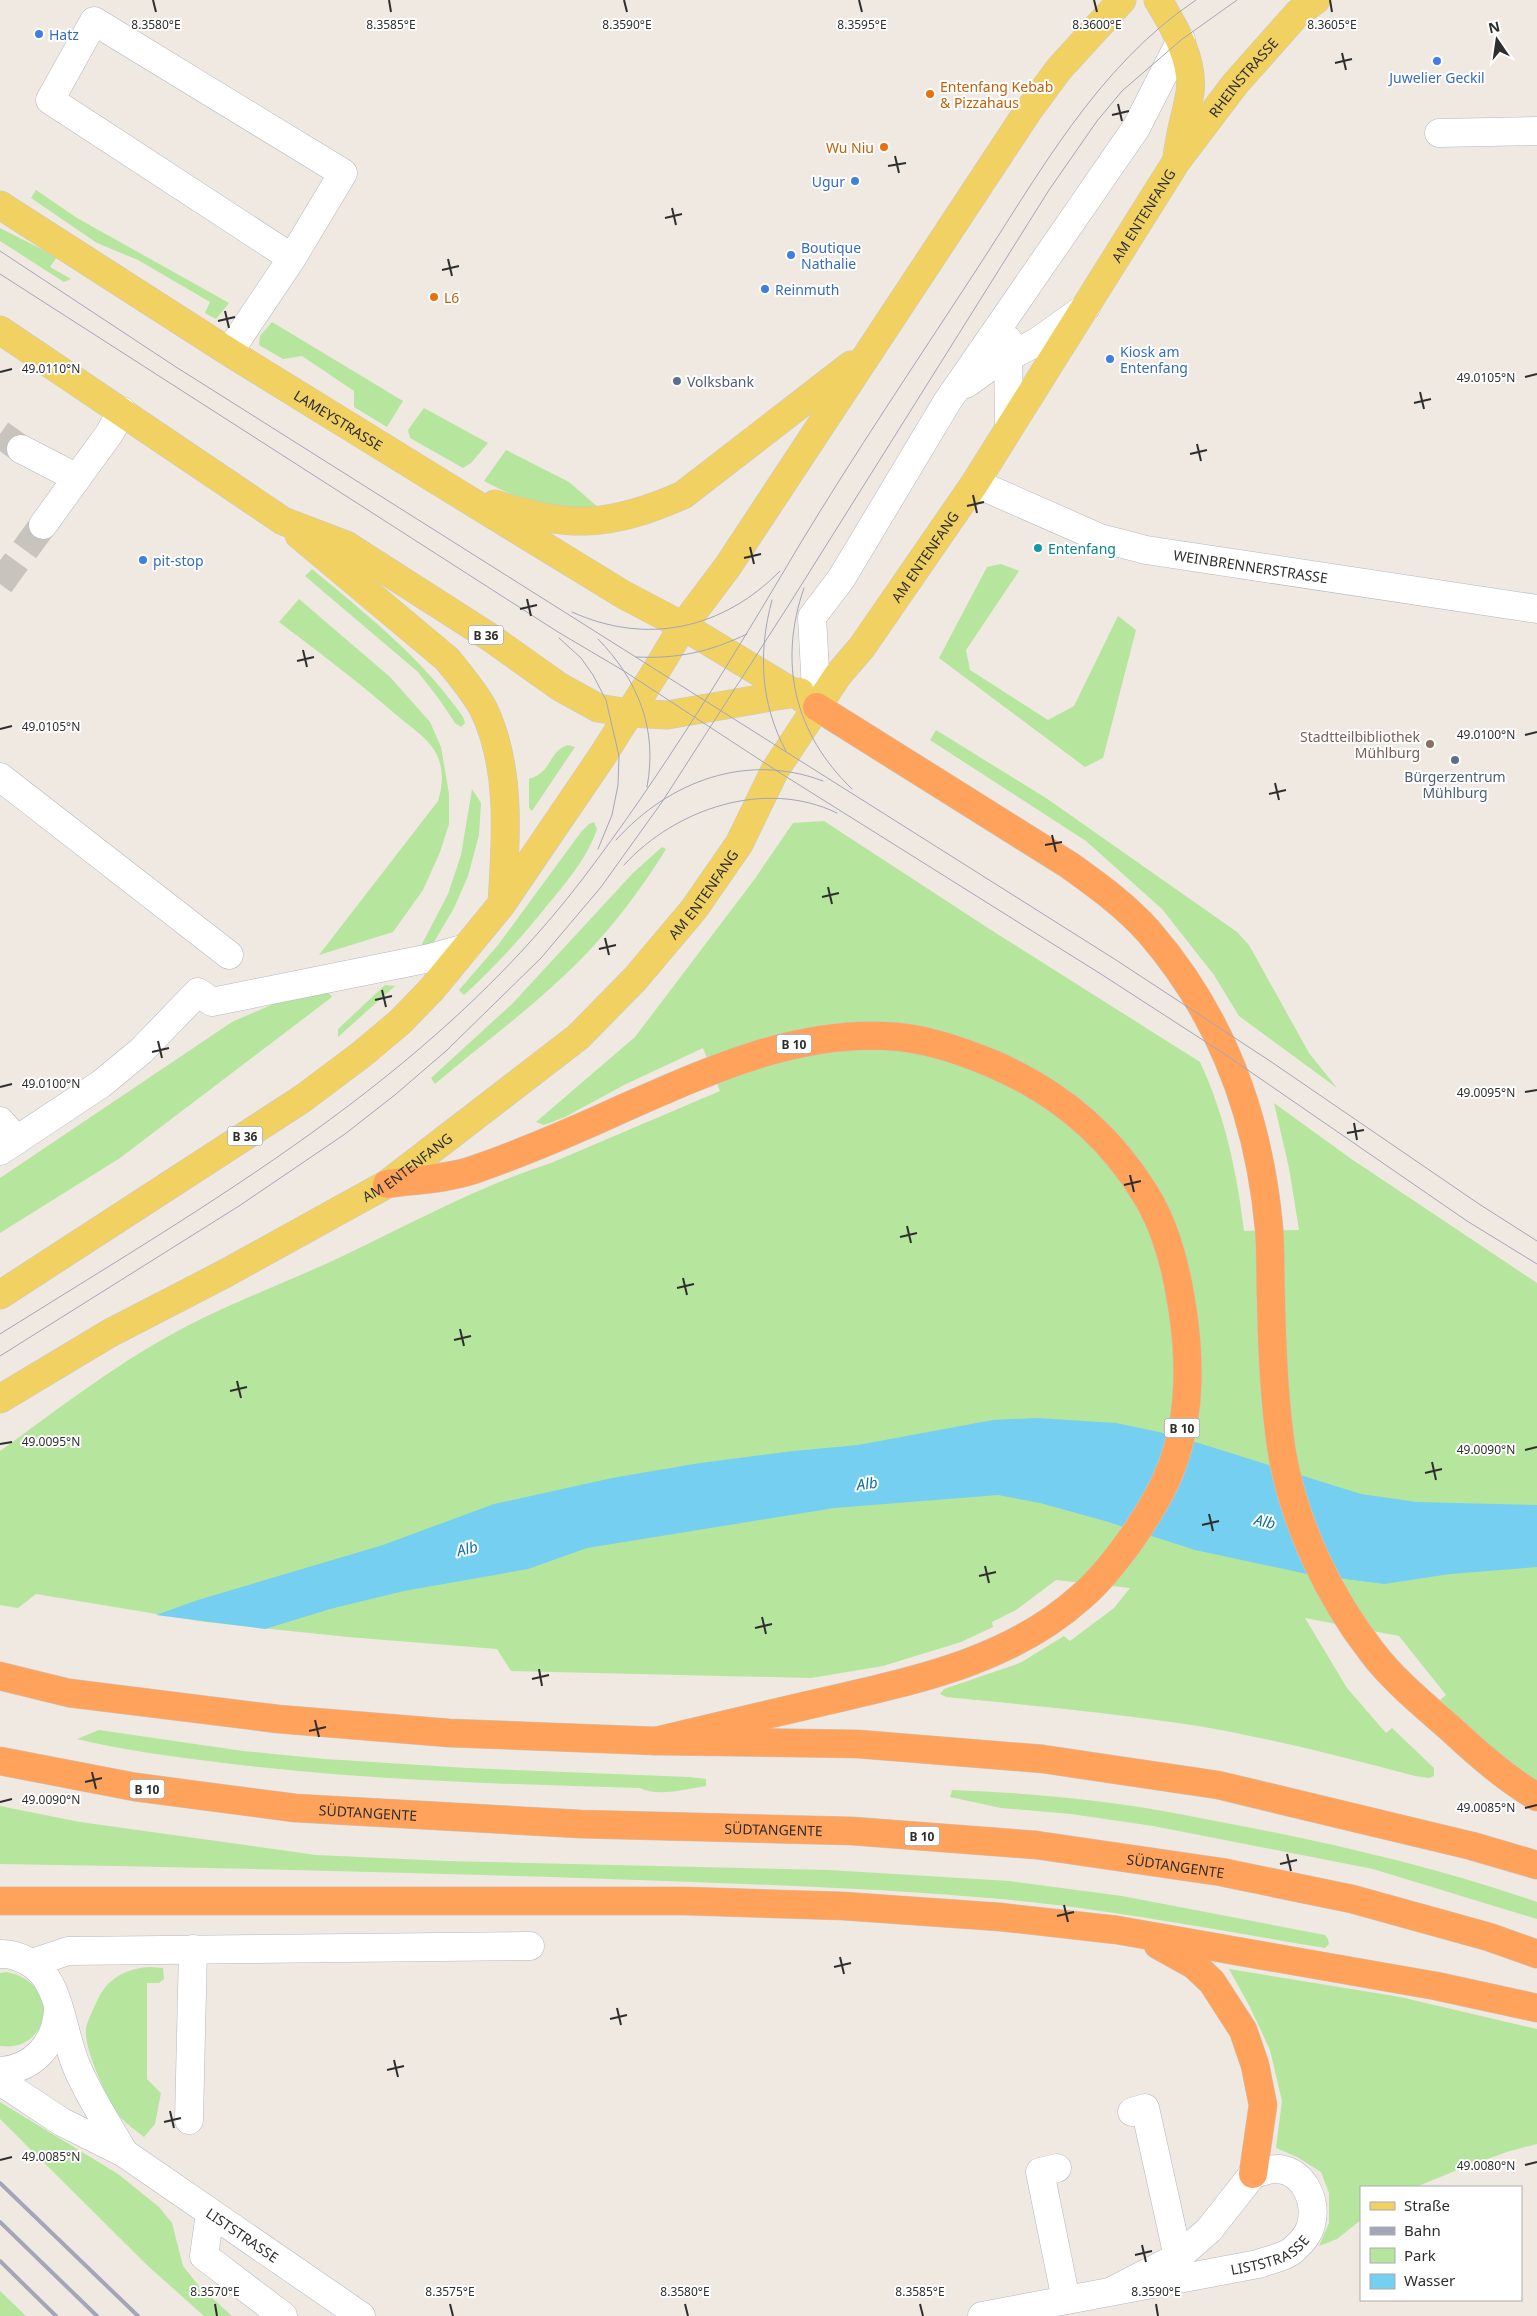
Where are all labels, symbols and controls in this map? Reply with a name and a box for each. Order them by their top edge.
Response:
north arrow [1472,15,1522,65]
text: 8.3580°E [131,16,181,33]
text: 8.3585°E [366,16,416,33]
text: 8.3590°E [602,16,652,33]
text: 8.3595°E [837,16,887,33]
text: 8.3600°E [1072,16,1122,33]
text: 8.3605°E [1307,16,1357,33]
text: N [1486,16,1502,37]
place label: Hatz [49,25,79,44]
marker: Hatz [33,28,45,40]
street label: RHEINSTRASSE [1204,33,1282,121]
marker: Juwelier Geckil [1431,55,1443,67]
place label: Juwelier Geckil [1387,68,1485,87]
place label: Entenfang Kebab & Pizzahaus [940,77,1053,112]
marker: Entenfang Kebab & Pizzahaus [924,88,936,100]
place label: Wu Niu [826,138,874,157]
marker: Wu Niu [878,141,890,153]
street label: AM ENTENFANG [1106,165,1179,266]
place label: Ugur [812,172,845,191]
marker: Ugur [849,175,861,187]
place label: Boutique Nathalie [801,238,861,273]
marker: Boutique Nathalie [785,249,797,261]
place label: Reinmuth [775,280,839,299]
marker: Reinmuth [759,283,771,295]
place label: L6 [444,288,459,307]
marker: L6 [428,291,440,303]
place label: Kiosk am Entenfang [1120,342,1188,377]
marker: Kiosk am Entenfang [1104,353,1116,365]
text: 49.0110°N [22,360,80,377]
text: 49.0105°N [1457,369,1515,386]
place label: Volksbank [687,372,754,391]
marker: Volksbank [671,375,683,387]
street label: LAMEYSTRASSE [291,385,387,454]
street label: AM ENTENFANG [886,507,963,606]
place label: Entenfang [1048,539,1116,558]
marker: Entenfang [1032,542,1044,554]
street label: WEINBRENNERSTRASSE [1172,545,1329,587]
place label: pit-stop [153,551,204,570]
marker: pit-stop [137,554,149,566]
road number: B 36 [468,626,504,644]
text: 49.0105°N [22,718,80,735]
text: 49.0100°N [1457,726,1515,743]
place label: Stadtteilbibliothek Mühlburg [1300,727,1421,762]
marker: Stadtteilbibliothek Mühlburg [1424,738,1436,750]
marker: Bürgerzentrum Mühlburg [1449,754,1461,766]
place label: Bürgerzentrum Mühlburg [1404,767,1506,802]
street label: AM ENTENFANG [663,846,742,943]
road number: B 10 [776,1034,812,1054]
text: 49.0100°N [22,1075,80,1092]
text: 49.0095°N [1457,1084,1515,1101]
road number: B 36 [228,1126,262,1146]
street label: AM ENTENFANG [359,1128,456,1205]
road number: B 10 [1164,1419,1200,1438]
text: 49.0095°N [22,1433,80,1450]
text: 49.0090°N [1457,1441,1515,1458]
water label: Alb [854,1472,879,1494]
water label: Alb [1252,1509,1277,1533]
water label: Alb [453,1536,480,1560]
road number: B 10 [130,1780,164,1798]
text: 49.0090°N [22,1791,80,1808]
text: 49.0085°N [1457,1799,1515,1816]
street label: SÜDTANGENTE [318,1800,418,1824]
street label: SÜDTANGENTE [724,1818,823,1840]
road number: B 10 [904,1826,940,1845]
street label: SÜDTANGENTE [1126,1849,1226,1882]
text: 49.0085°N [22,2148,80,2165]
text: 49.0080°N [1457,2157,1515,2174]
legend [1360,2186,1522,2301]
text: Straße [1404,2195,1450,2215]
street label: LISTSTRASSE [203,2203,283,2266]
text: Bahn [1404,2220,1441,2240]
street label: LISTSTRASSE [1229,2231,1313,2278]
text: Park [1404,2245,1436,2265]
text: Wasser [1404,2270,1455,2290]
text: 8.3570°E [190,2283,240,2300]
text: 8.3575°E [425,2283,475,2300]
text: 8.3580°E [660,2283,710,2300]
text: 8.3585°E [895,2283,945,2300]
text: 8.3590°E [1131,2283,1181,2300]

